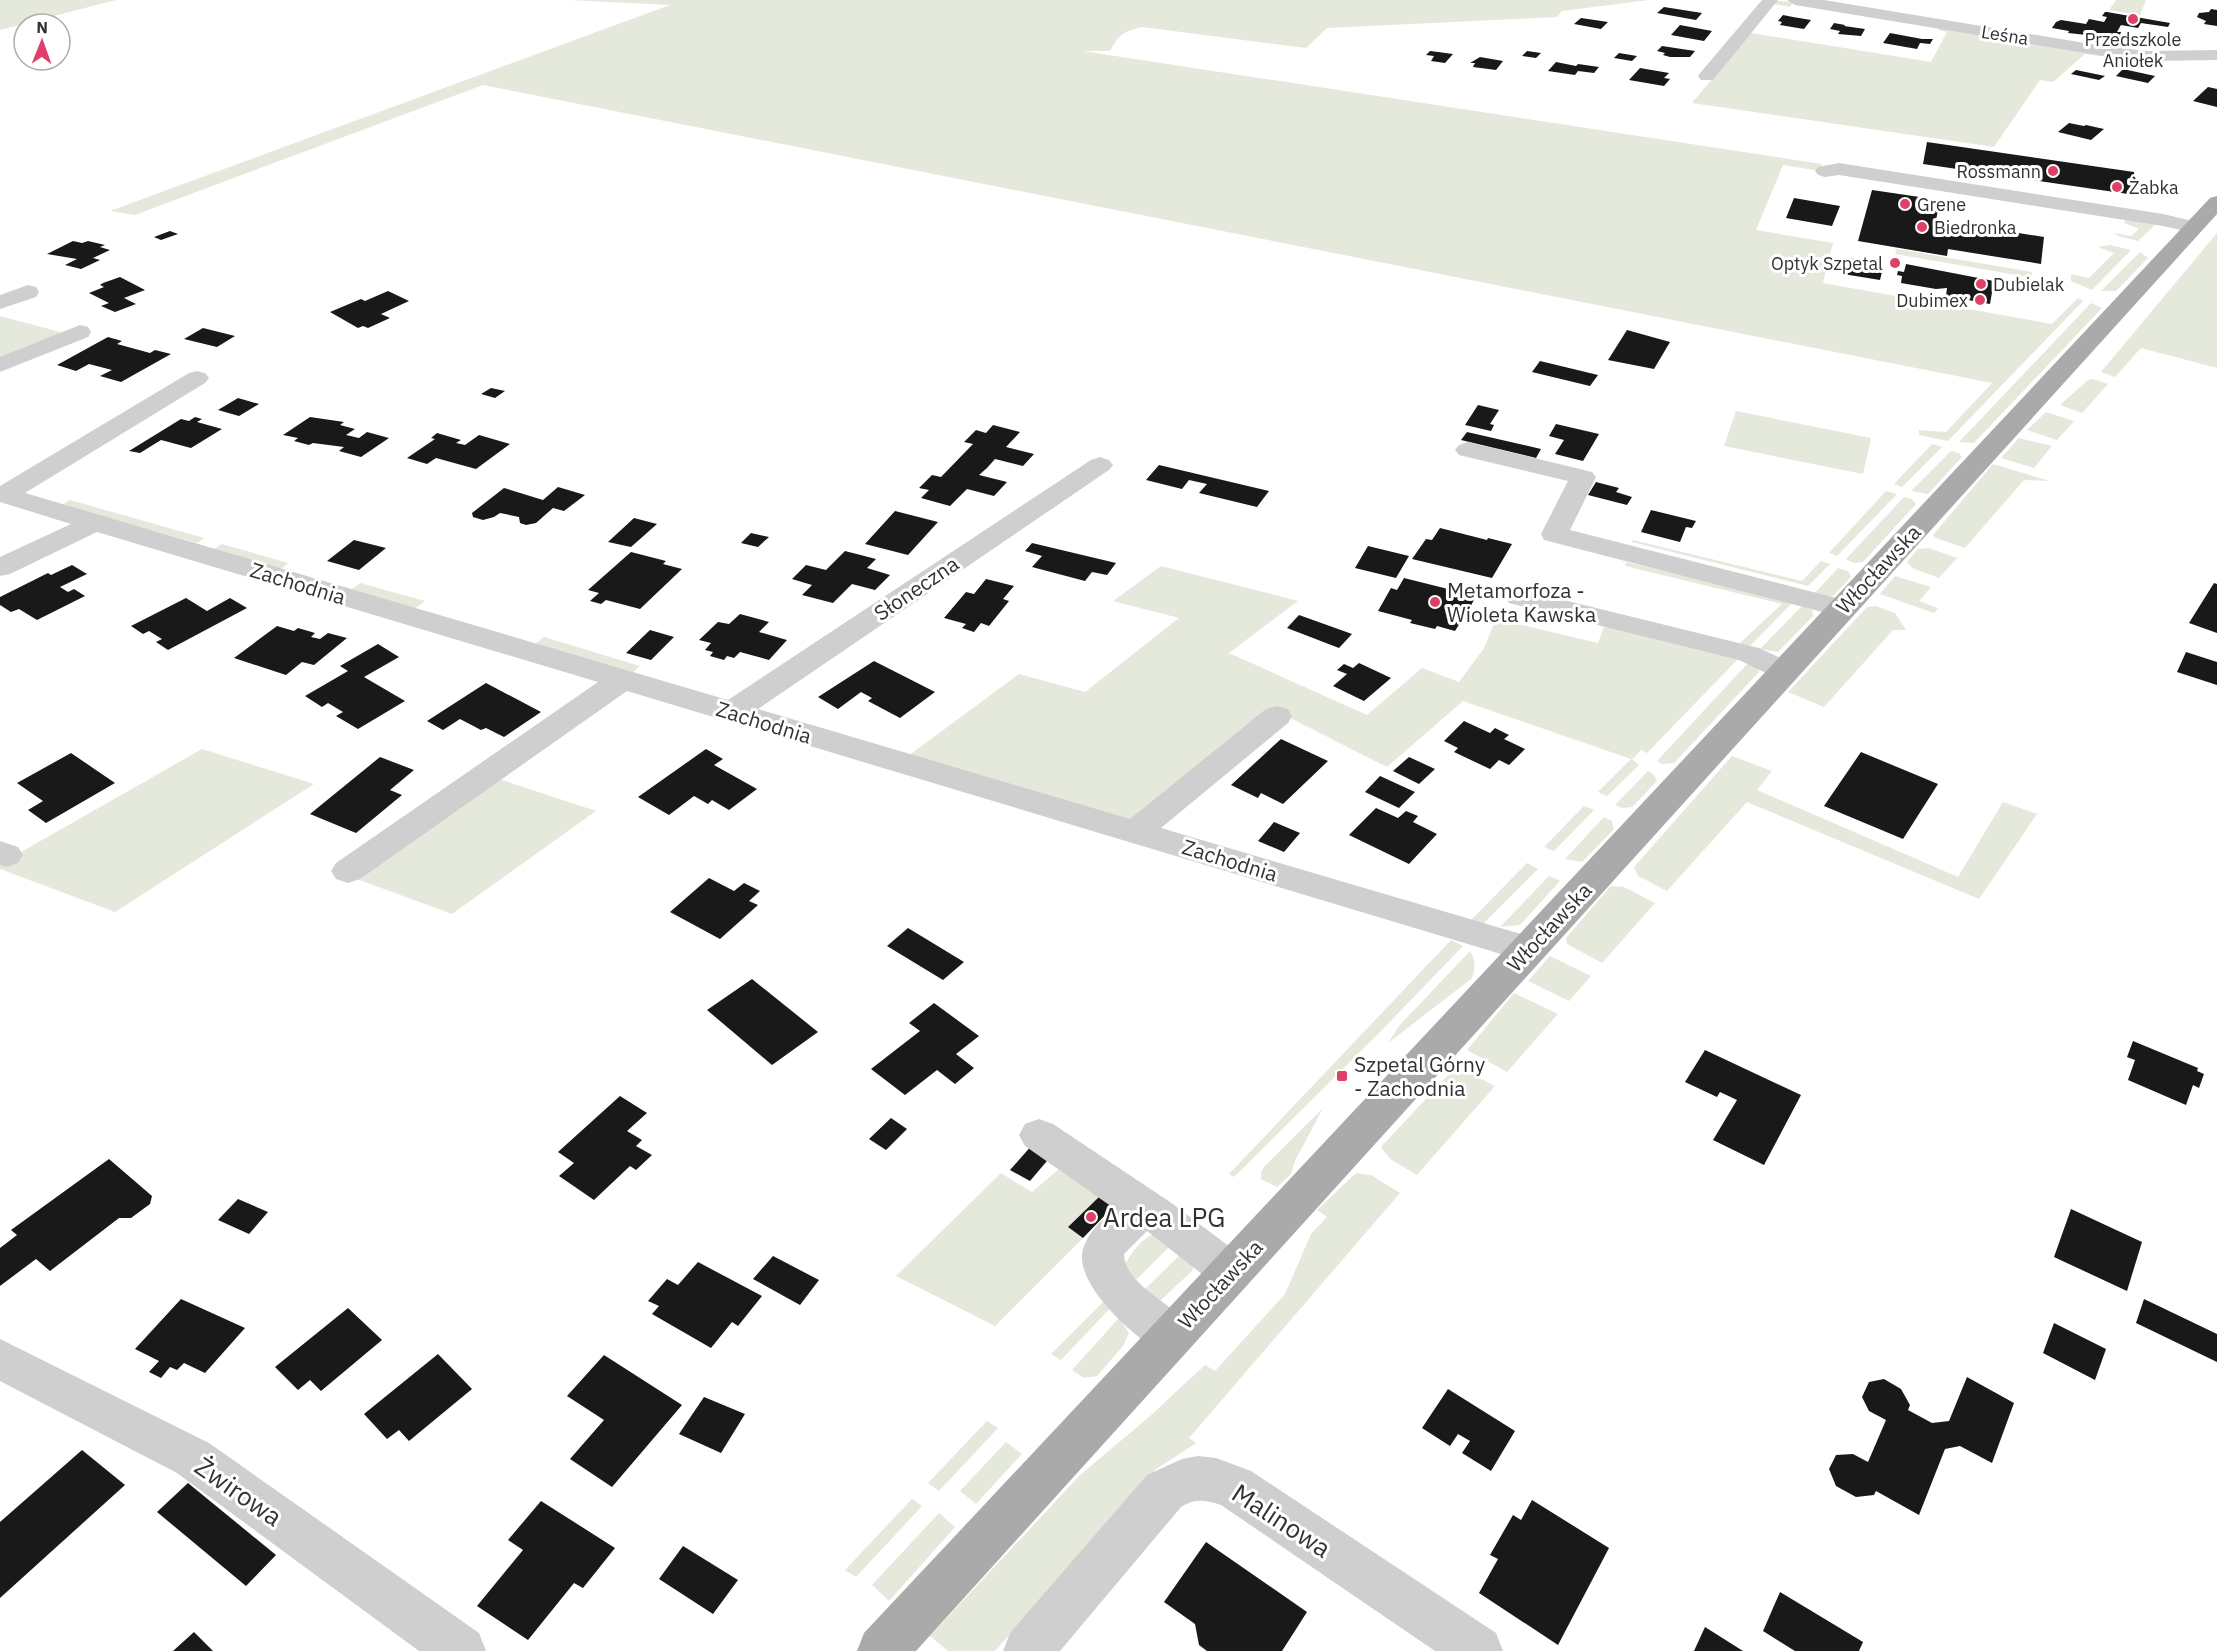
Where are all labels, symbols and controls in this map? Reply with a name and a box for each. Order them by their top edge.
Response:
north arrow [12,12,72,72]
marker: Przedszkole Aniołek [2126,12,2140,26]
text: N [36,17,48,37]
street label: Leśna [1980,20,2031,50]
place label: Przedszkole Aniołek [2085,28,2182,72]
place label: Rossmann [1956,160,2041,183]
marker: Rossmann [2046,164,2060,178]
place label: Żabka [2129,176,2179,199]
marker: Żabka [2110,180,2124,194]
place label: Grene [1917,193,1966,216]
marker: Grene [1898,197,1912,211]
place label: Biedronka [1934,216,2017,239]
marker: Biedronka [1915,220,1929,234]
place label: Optyk Szpetal [1771,252,1883,275]
marker: Optyk Szpetal [1888,256,1902,270]
place label: Dubielak [1993,273,2065,296]
marker: Dubielak [1974,277,1988,291]
place label: Dubimex [1896,289,1968,312]
marker: Dubimex [1973,293,1987,307]
street label: Włocławska [1829,518,1927,620]
street label: Słoneczna [868,549,964,627]
street label: Zachodnia [247,555,349,611]
place label: Metamorfoza - Wioleta Kawska [1447,576,1596,628]
marker: Metamorfoza - Wioleta Kawska [1428,595,1442,609]
street label: Zachodnia [713,694,815,750]
street label: Zachodnia [1179,832,1281,888]
street label: Włocławska [1500,876,1598,978]
place label: Szpetal Górny - Zachodnia [1354,1050,1486,1102]
marker: Szpetal Górny - Zachodnia [1335,1069,1349,1083]
place label: Ardea LPG [1103,1200,1225,1234]
marker: Ardea LPG [1084,1210,1098,1224]
street label: Włocławska [1171,1233,1269,1335]
street label: Żwirowa [189,1449,289,1533]
street label: Malinowa [1226,1475,1338,1565]

